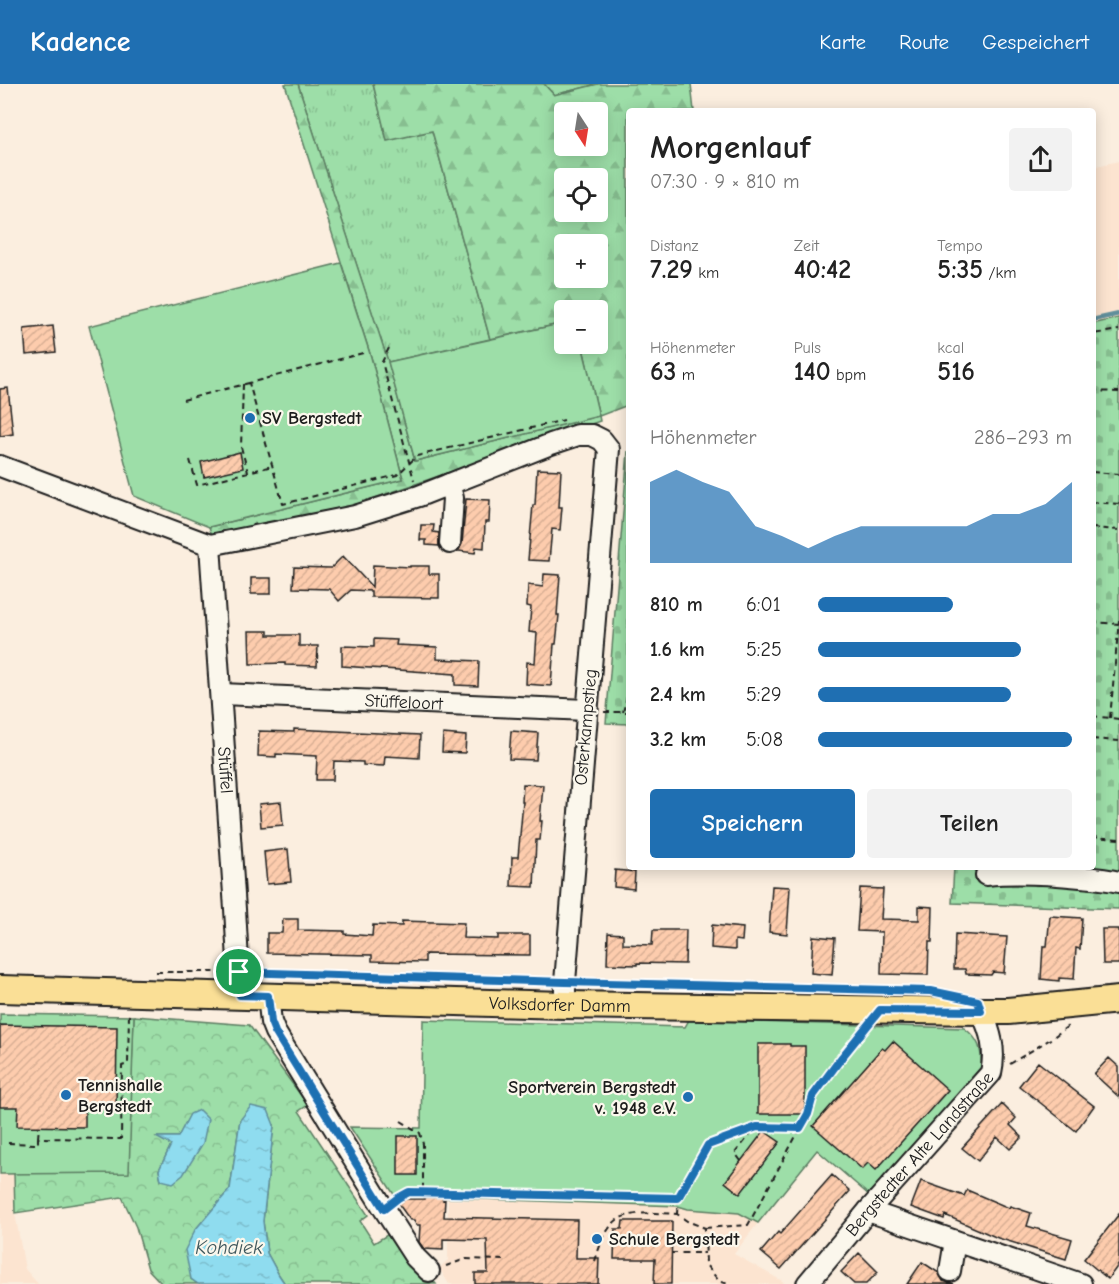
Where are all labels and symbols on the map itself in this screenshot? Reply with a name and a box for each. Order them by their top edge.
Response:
north arrow [554,102,608,156]
place label: SV Bergstedt [262,408,363,429]
marker: SV Bergstedt [243,411,257,425]
street label: Osterkampstieg [570,668,602,786]
street label: Stüffeloort [364,690,444,714]
street label: Stüffel [213,746,238,794]
pin [213,946,264,997]
street label: Volksdorfer Damm [489,992,631,1016]
street label: Bergstedter Alte Landstraße [841,1067,998,1240]
place label: Tennishalle Bergstedt [78,1075,163,1117]
place label: Sportverein Bergstedt v. 1948 e.V. [508,1077,677,1119]
marker: Tennishalle Bergstedt [59,1088,73,1102]
marker: Sportverein Bergstedt v. 1948 e.V. [681,1090,695,1104]
place label: Schule Bergstedt [609,1229,740,1250]
marker: Schule Bergstedt [590,1232,604,1246]
water label: Kohdiek [195,1236,263,1259]

